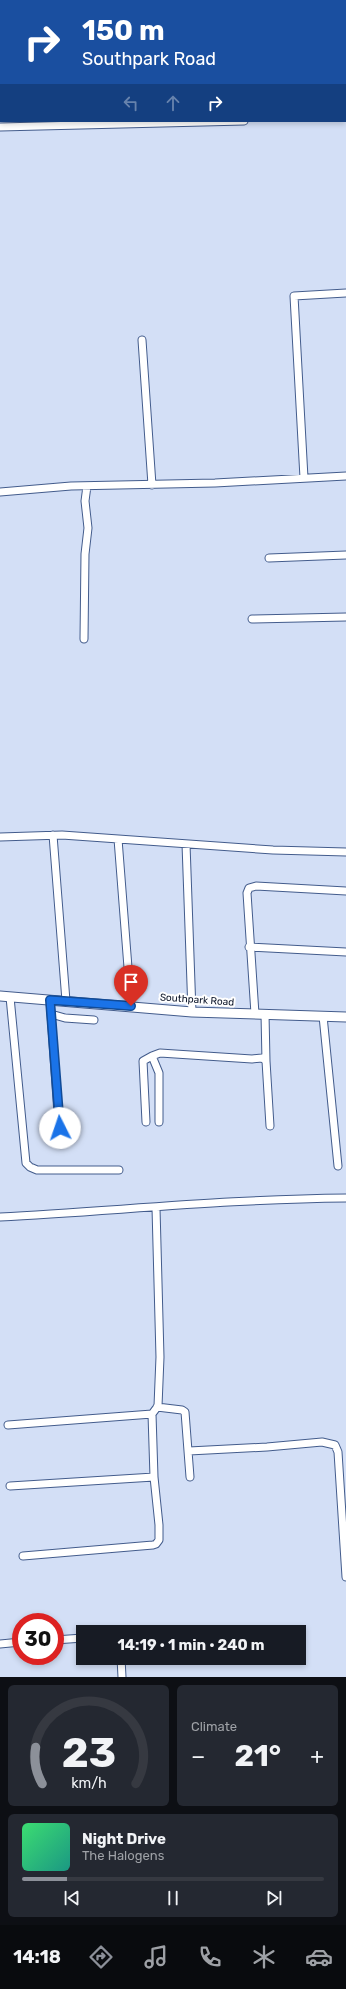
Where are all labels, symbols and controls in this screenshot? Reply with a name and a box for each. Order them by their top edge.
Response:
text: 150 m [82,14,165,47]
icon: right [16,16,68,68]
text: Southpark Road [82,48,216,70]
icon: left [120,92,142,114]
icon: ahead [162,92,184,114]
icon: right [204,92,226,114]
pin [114,965,148,1006]
icon: arrive [120,971,142,993]
street label: Southpark Road [159,991,235,1009]
position arrow [39,1107,81,1149]
speed limit sign: 30 [12,1613,64,1665]
text: 14:19 · 1 min · 240 m [117,1636,265,1654]
text: Climate [191,1719,237,1734]
text: 23 [61,1727,116,1776]
text: 21° [234,1738,281,1774]
text: − [191,1743,205,1770]
text: + [310,1743,324,1770]
text: km/h [71,1774,106,1791]
text: Night Drive [82,1830,166,1848]
text: The Halogens [82,1848,164,1863]
icon: previous [61,1887,83,1909]
icon: pause [162,1887,184,1909]
icon: next [263,1887,285,1909]
icon: directions [87,1943,115,1971]
icon: music [142,1943,170,1971]
icon: phone [196,1943,224,1971]
icon: climate [250,1943,278,1971]
icon: car [305,1943,333,1971]
text: 14:18 [13,1946,61,1968]

